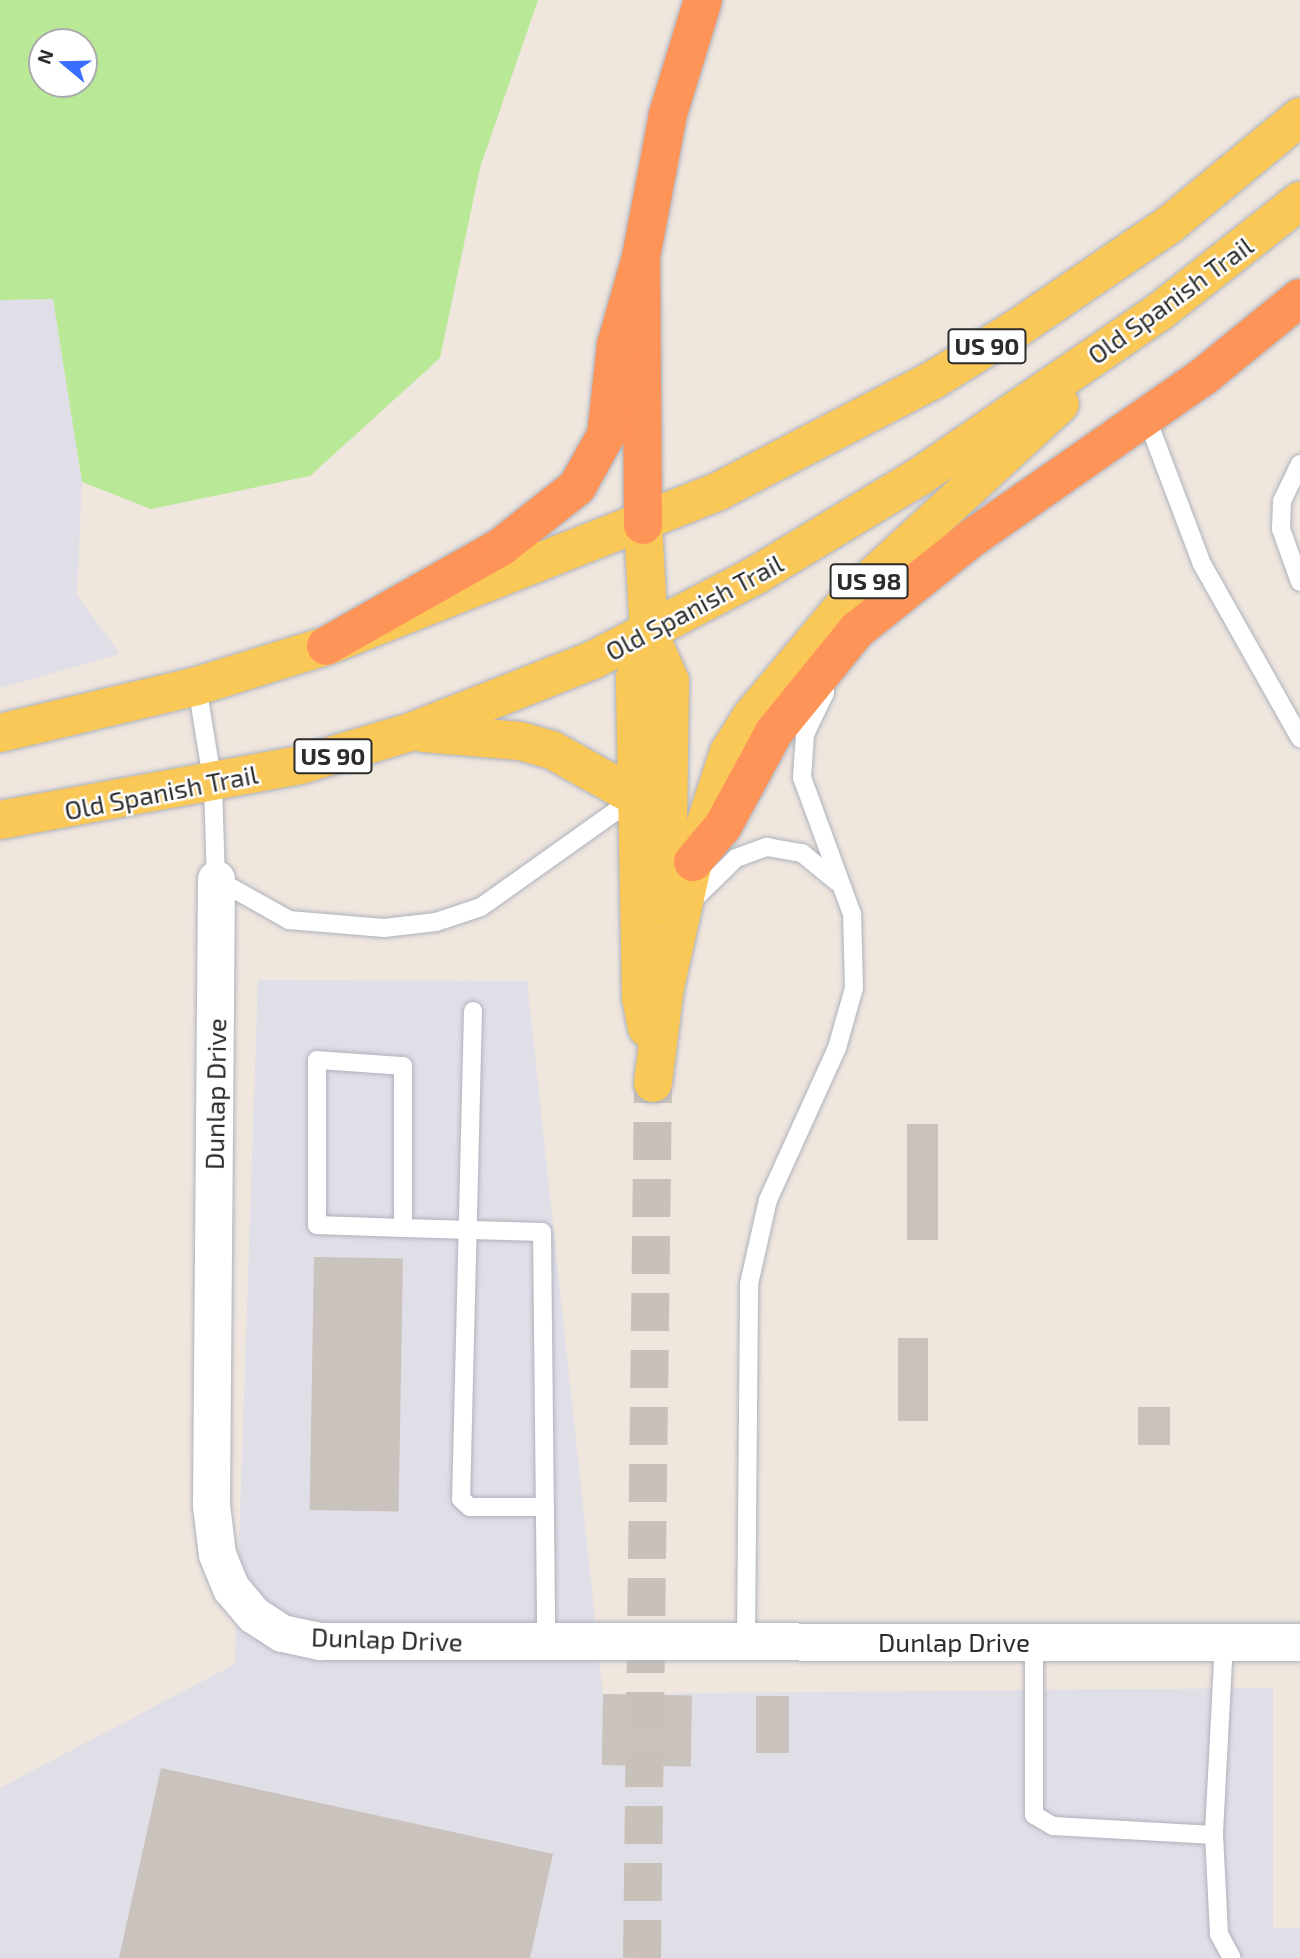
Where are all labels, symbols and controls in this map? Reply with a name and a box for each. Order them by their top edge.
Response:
north arrow [28,28,98,98]
text: N [31,46,58,67]
street label: Old Spanish Trail [1081,229,1259,371]
road number: US 90 [947,326,1027,366]
street label: Old Spanish Trail [600,547,788,667]
road number: US 98 [829,560,909,602]
road number: US 90 [293,736,373,776]
street label: Old Spanish Trail [61,758,261,826]
street label: Dunlap Drive [198,1018,232,1170]
street label: Dunlap Drive [311,1621,463,1657]
street label: Dunlap Drive [878,1626,1030,1658]

